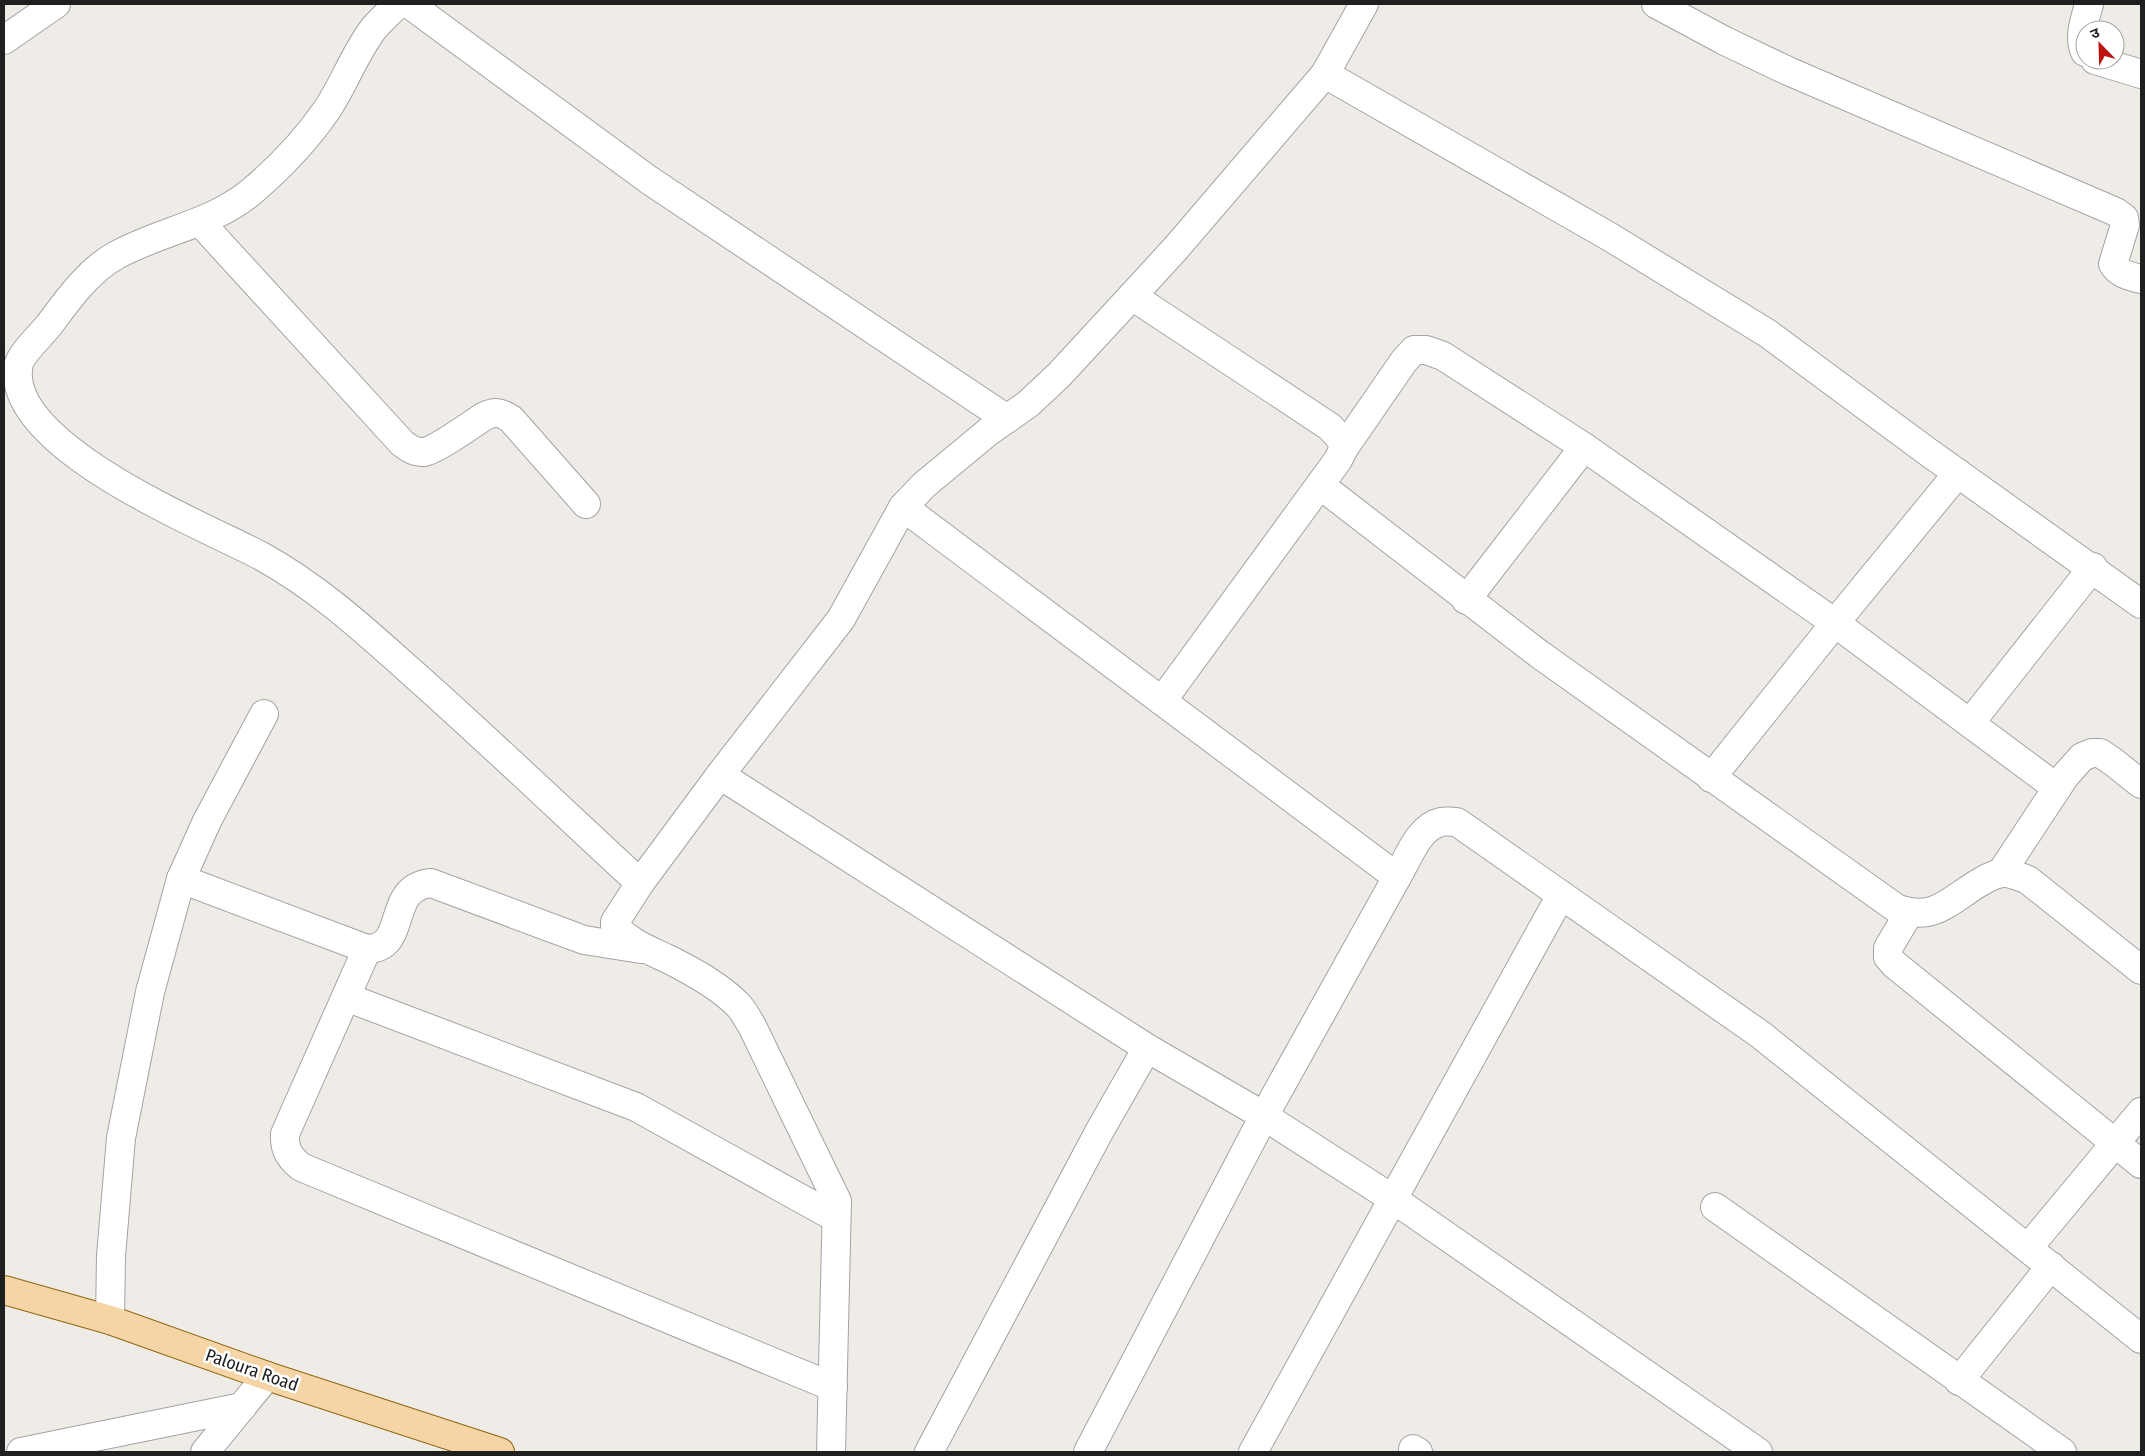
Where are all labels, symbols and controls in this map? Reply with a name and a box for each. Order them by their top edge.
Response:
north arrow [2075,20,2125,70]
text: उ [2088,24,2103,43]
street label: Paloura Road [203,1344,301,1396]

